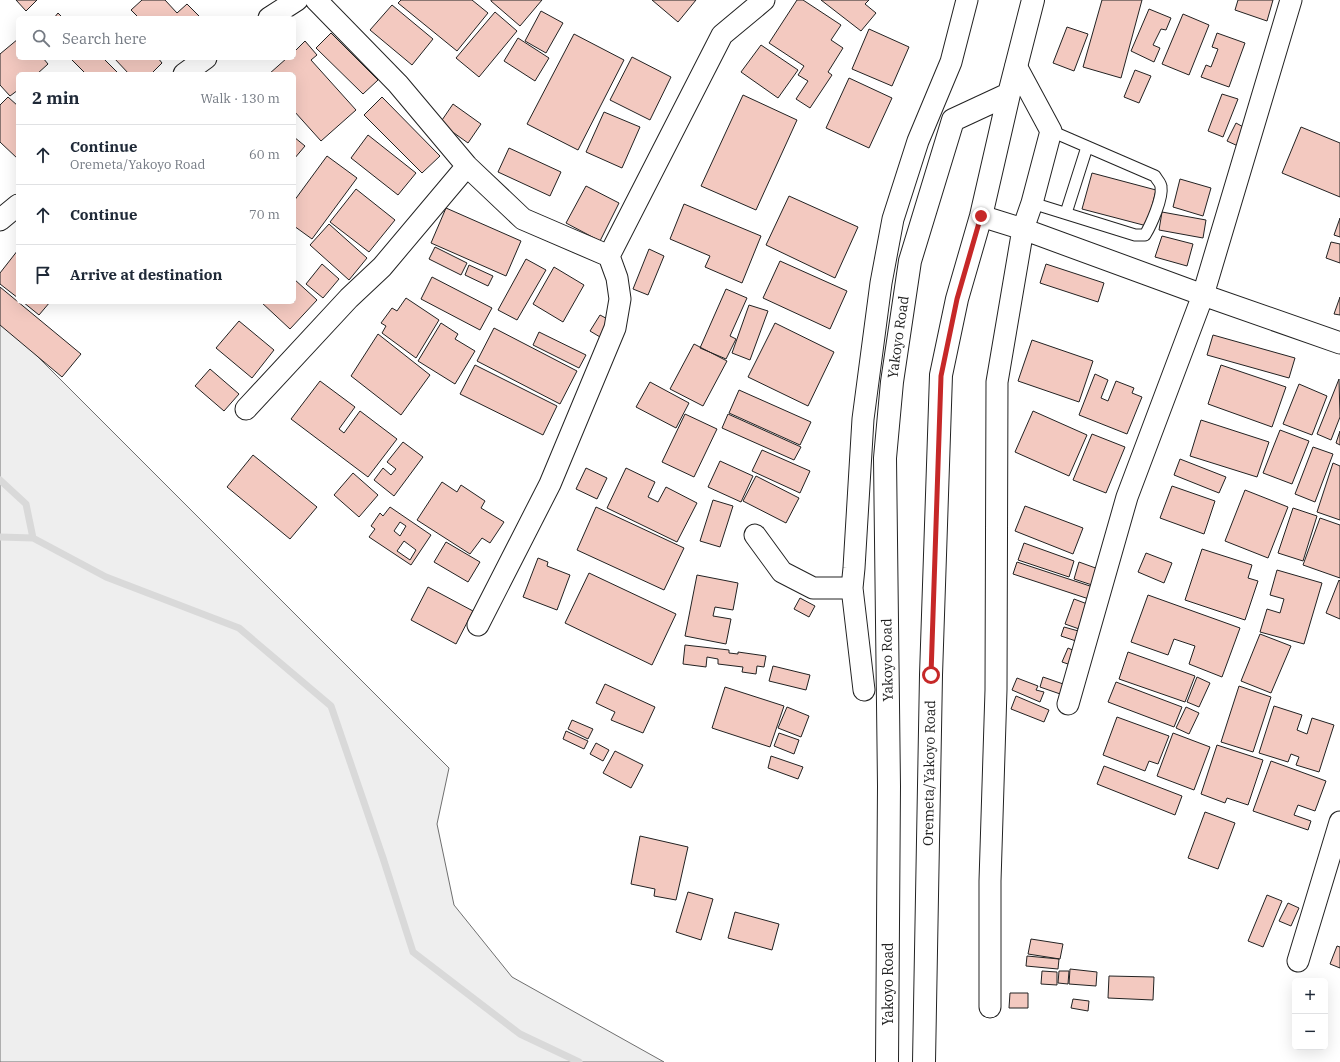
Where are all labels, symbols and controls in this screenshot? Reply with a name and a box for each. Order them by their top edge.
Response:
search box [16,16,296,60]
icon: search [30,27,52,49]
text: Search here [62,29,147,48]
text: 2 min [32,87,80,109]
text: Walk · 130 m [201,90,280,107]
text: Continue [70,137,137,156]
icon: ahead [32,144,54,166]
text: 60 m [249,146,280,163]
text: Oremeta/Yakoyo Road [70,156,205,173]
icon: ahead [32,204,54,226]
text: Continue [70,205,137,224]
text: 70 m [249,206,280,223]
route end [972,207,990,225]
icon: arrive [32,264,54,286]
text: Arrive at destination [70,265,222,284]
street label: Yakoyo Road [883,294,913,379]
street label: Yakoyo Road [877,618,897,702]
route start [922,666,940,684]
street label: Oremeta/Yakoyo Road [919,699,939,846]
street label: Yakoyo Road [879,942,897,1026]
map controls [1292,978,1328,1050]
button: + [1292,978,1328,1014]
button: − [1292,1014,1328,1050]

